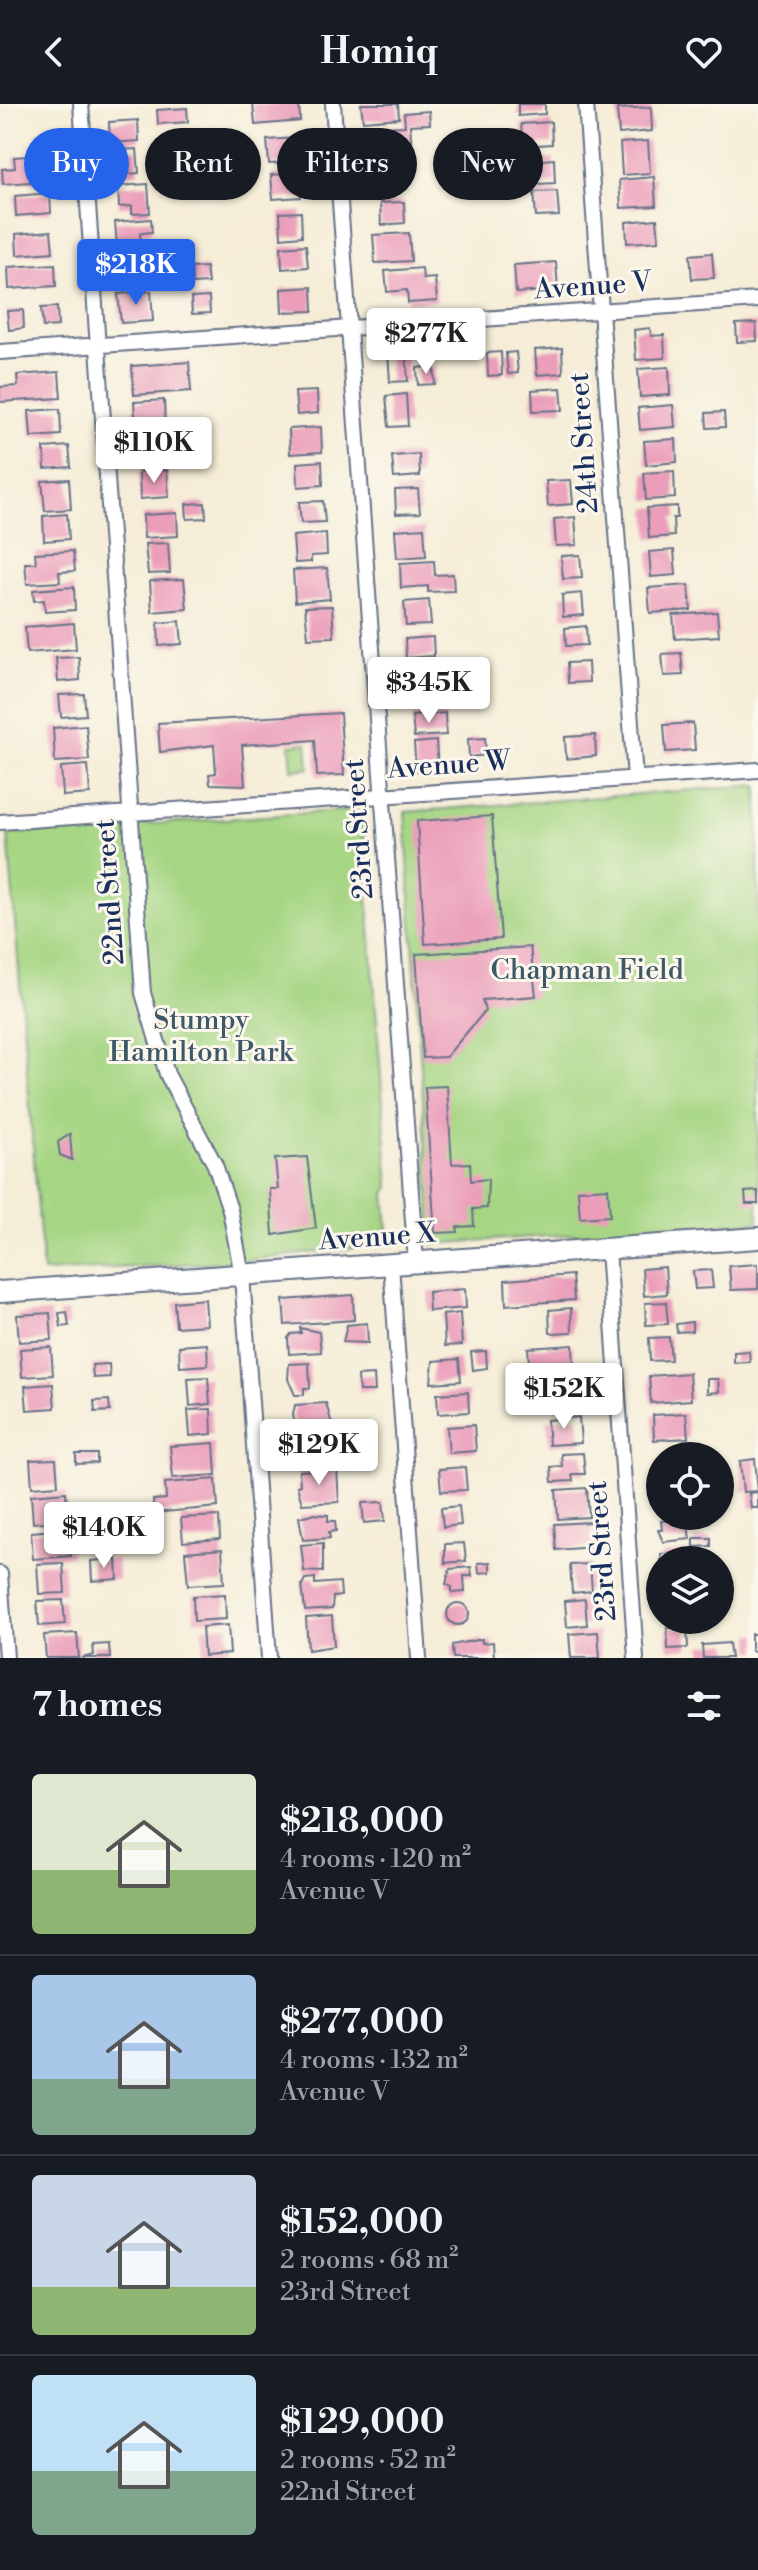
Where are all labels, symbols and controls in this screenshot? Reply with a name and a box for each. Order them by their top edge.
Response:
icon: back [32,30,76,74]
text: Homiq [320,30,438,75]
icon: heart [682,30,726,74]
chip: Buy [24,128,129,200]
chip: Rent [145,128,261,200]
chip: Filters [277,128,417,200]
chip: New [433,128,543,200]
pin: $218K [80,239,192,307]
text: $218K [95,249,177,281]
street label: Avenue V [532,264,654,308]
pin: $277K [370,308,482,376]
text: $277K [385,318,467,350]
street label: 24th Street [562,371,606,515]
pin: $110K [98,417,210,485]
text: $110K [114,427,194,459]
pin: $345K [373,657,485,725]
text: $345K [386,667,472,699]
street label: Avenue W [385,743,513,787]
street label: 23rd Street [337,757,381,901]
street label: 22nd Street [87,818,133,966]
park label: Chapman Field [490,953,684,988]
park label: Stumpy Hamilton Park [109,1003,295,1070]
street label: Avenue X [316,1215,438,1259]
pin: $152K [508,1363,620,1431]
text: $152K [523,1373,605,1405]
pin: $129K [263,1419,375,1487]
text: $129K [278,1429,360,1461]
map controls [646,1442,734,1634]
button: locate [646,1442,734,1530]
street label: 23rd Street [580,1479,624,1623]
pin: $140K [48,1502,160,1570]
text: $140K [62,1512,146,1544]
button: layers [646,1546,734,1634]
icon: filters [682,1684,726,1728]
text: 7 homes [32,1685,162,1727]
text: $218,000 [280,1801,444,1843]
icon: home [96,1806,192,1902]
text: 4 rooms · 120 m² [280,1843,471,1875]
text: Avenue V [280,1875,390,1907]
text: $277,000 [280,2002,444,2044]
icon: home [96,2007,192,2103]
text: 4 rooms · 132 m² [280,2044,468,2076]
text: Avenue V [280,2076,390,2108]
text: $152,000 [280,2202,443,2244]
icon: home [96,2207,192,2303]
text: 2 rooms · 68 m² [280,2244,458,2276]
text: 23rd Street [280,2276,411,2308]
text: $129,000 [280,2402,445,2444]
icon: home [96,2407,192,2503]
text: 2 rooms · 52 m² [280,2444,456,2476]
text: 22nd Street [280,2476,416,2508]

